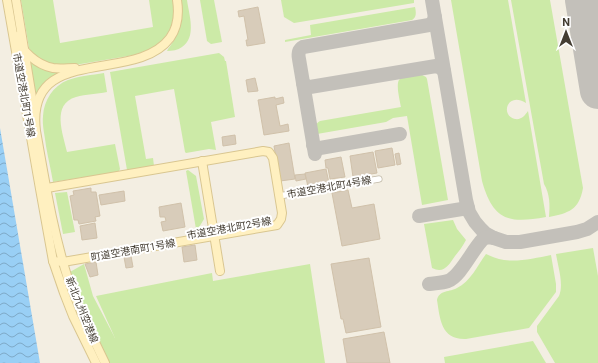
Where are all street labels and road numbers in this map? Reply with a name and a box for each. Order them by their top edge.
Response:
street label: 市道空港北町1号線 [11,52,37,138]
street label: 市道空港北町4号線 [286,174,372,200]
street label: 市道空港北町2号線 [186,215,272,241]
street label: 町道空港南町1号線 [90,237,176,263]
street label: 新北九州空港線 [64,275,100,345]

